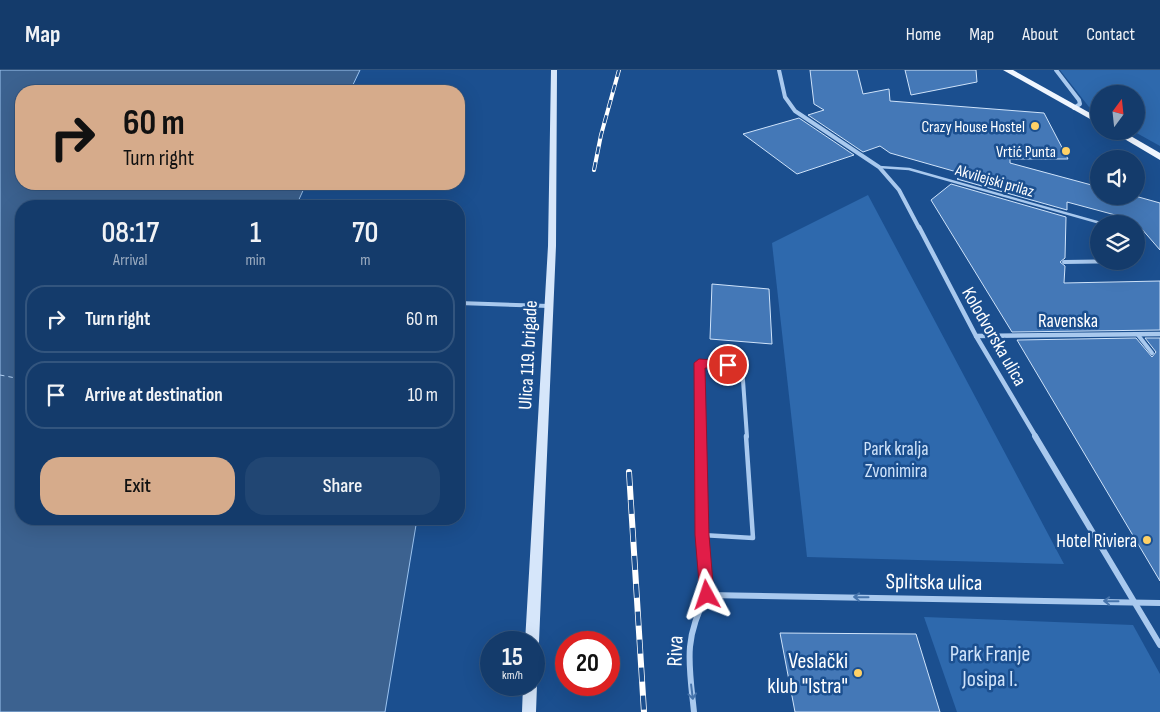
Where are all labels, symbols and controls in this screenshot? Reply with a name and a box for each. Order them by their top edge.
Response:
text: Map [25,20,60,49]
text: Home [906,24,941,45]
text: Map [969,24,994,45]
text: About [1022,24,1058,45]
text: Contact [1086,24,1135,45]
north arrow [1090,85,1145,140]
map controls [1090,85,1145,270]
text: 60 m [123,102,185,145]
icon: right [40,105,105,170]
place label: Crazy House Hostel [921,118,1025,137]
marker: Crazy House Hostel [1029,120,1041,132]
place label: Vrtić Punta [996,143,1056,162]
text: Turn right [123,145,194,172]
marker: Vrtić Punta [1060,145,1072,157]
button: sound [1090,150,1145,205]
street label: Akvilejski prilaz [952,161,1036,202]
text: 08:17 [101,215,159,251]
text: 1 [250,215,261,251]
text: 70 [352,215,379,251]
button: layers [1090,215,1145,270]
text: Arrival [113,251,147,270]
text: min [246,251,266,270]
text: m [360,251,370,270]
street label: Kolodvorska ulica [956,283,1031,390]
street label: Ulica 119. brigade [514,300,543,410]
icon: right [42,305,70,333]
text: Turn right [85,308,150,331]
text: 60 m [406,308,438,331]
street label: Ravenska [1038,310,1098,333]
pin [707,344,749,386]
icon: arrive [714,351,742,379]
icon: arrive [42,381,70,409]
text: Arrive at destination [85,384,223,407]
text: 10 m [408,384,438,407]
park label: Park kralja Zvonimira [863,438,929,483]
button: Exit [40,457,235,515]
button: Share [245,457,440,515]
place label: Hotel Riviera [1056,530,1137,553]
marker: Hotel Riviera [1141,534,1153,546]
position arrow [680,568,732,620]
street label: Splitska ulica [885,568,983,597]
one-way arrow [854,592,870,602]
one-way arrow [1104,597,1120,606]
speed limit sign: 20 [555,631,620,696]
street label: Riva [661,635,690,667]
park label: Park Franje Josipa I. [950,641,1030,693]
text: 15 [502,642,523,673]
place label: Veslački klub "Istra" [767,648,848,700]
marker: Veslački klub "Istra" [852,667,864,679]
text: km/h [502,668,523,683]
one-way arrow [687,683,697,699]

